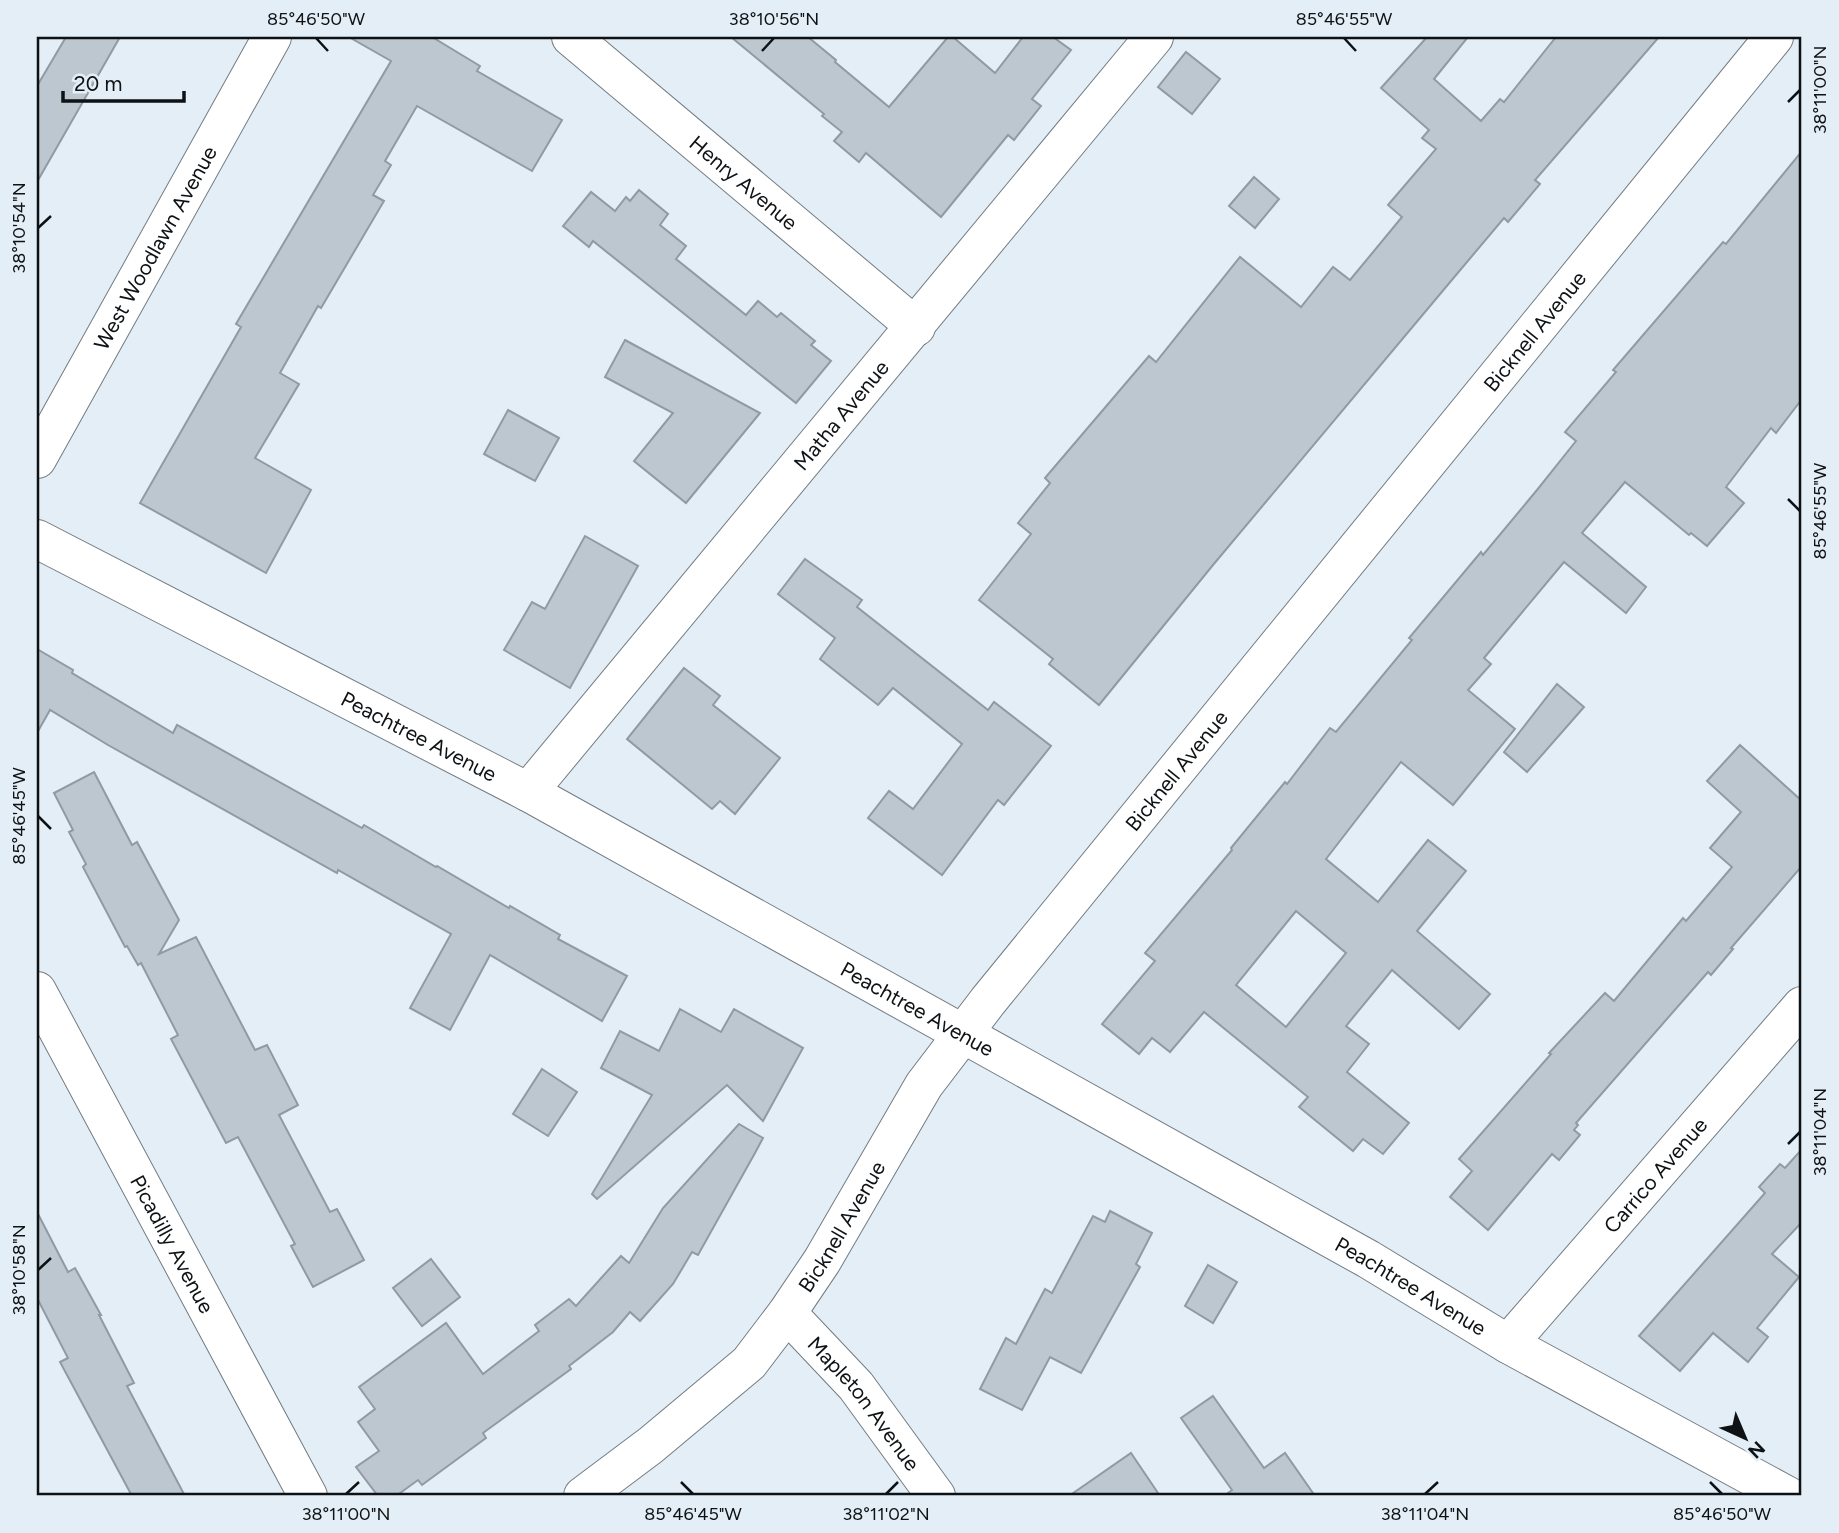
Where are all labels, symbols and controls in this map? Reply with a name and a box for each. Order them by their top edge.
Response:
text: 85°46'50"W [267,8,366,30]
text: 38°10'56"N [729,8,819,30]
text: 85°46'55"W [1296,8,1393,30]
text: 38°11'00"N [1809,46,1831,134]
scale bar [63,60,184,104]
text: 20 m [74,71,122,96]
street label: Henry Avenue [685,130,803,235]
street label: West Woodlawn Avenue [88,141,221,354]
text: 38°10'54"N [8,182,30,274]
street label: Bicknell Avenue [1478,266,1591,396]
street label: Matha Avenue [788,355,894,475]
text: 85°46'55"W [1809,462,1831,559]
street label: Peachtree Avenue [337,686,501,786]
street label: Bicknell Avenue [1120,705,1233,835]
text: 85°46'45"W [8,766,30,865]
street label: Peachtree Avenue [836,956,999,1061]
text: 38°11'04"N [1809,1088,1831,1176]
street label: Carrico Avenue [1598,1112,1712,1238]
street label: Bicknell Avenue [793,1156,890,1296]
street label: Picadilly Avenue [126,1171,220,1317]
text: 38°10'58"N [8,1224,30,1316]
street label: Peachtree Avenue [1331,1231,1491,1340]
street label: Mapleton Avenue [803,1331,926,1475]
north arrow [1710,1404,1780,1474]
text: N [1743,1436,1770,1463]
text: 38°11'00"N [302,1503,390,1525]
text: 85°46'45"W [644,1503,743,1525]
text: 38°11'02"N [842,1503,930,1525]
text: 38°11'04"N [1381,1503,1469,1525]
text: 85°46'50"W [1673,1503,1772,1525]

